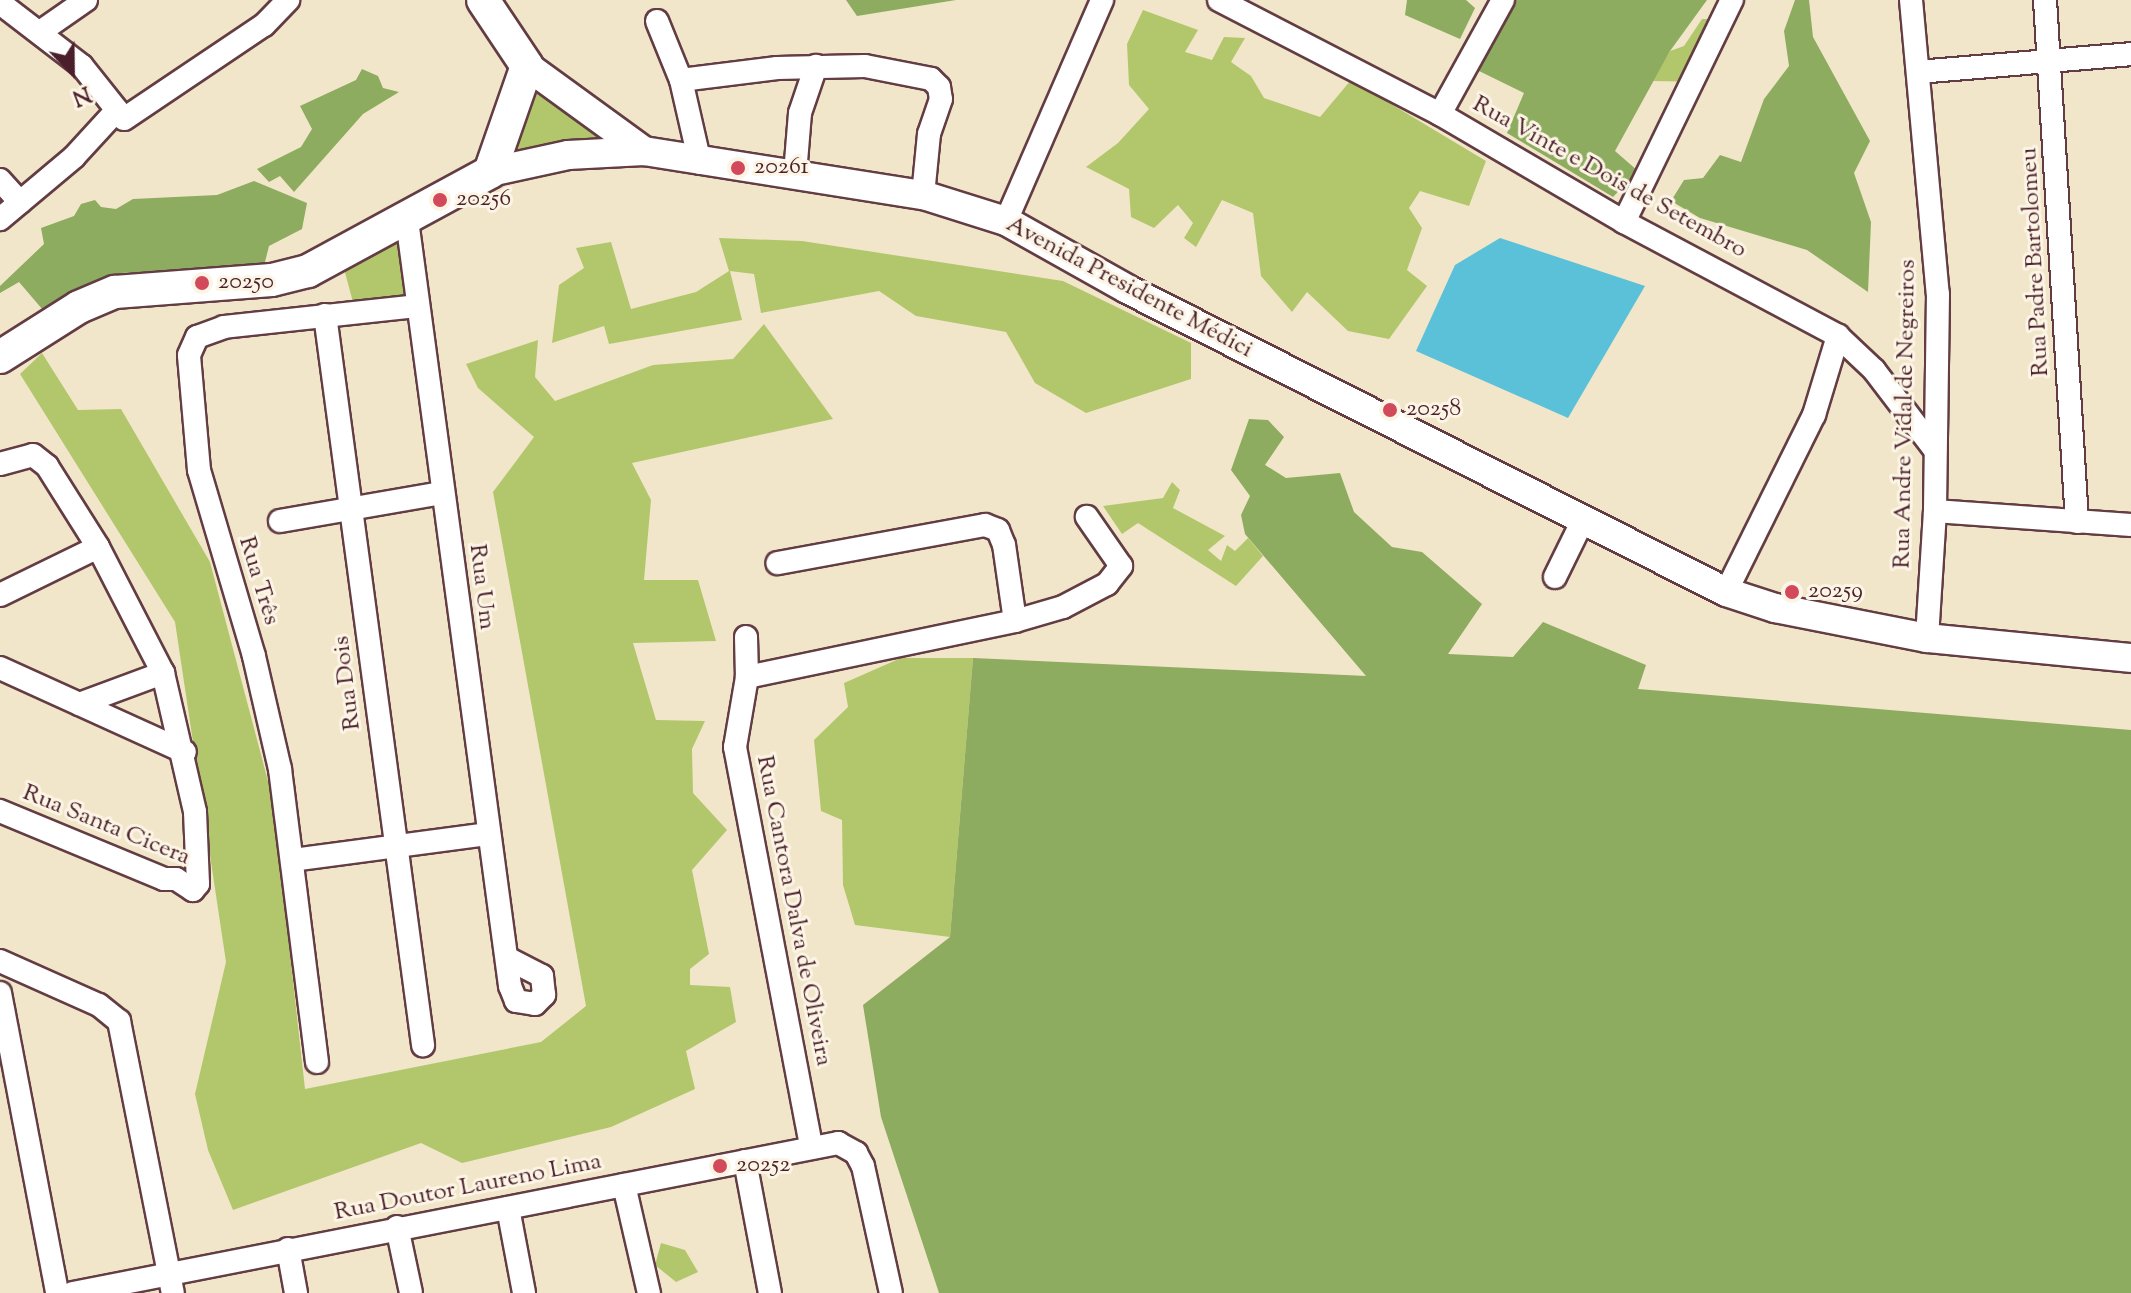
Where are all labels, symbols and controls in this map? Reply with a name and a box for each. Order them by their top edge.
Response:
north arrow [32,32,112,112]
text: N [67,76,95,112]
street label: Rua Vinte e Dois de Setembro [1467,91,1751,265]
street label: Rua Padre Bartolomeu [2016,147,2056,377]
place label: 20261 [754,154,809,182]
marker: 20261 [729,159,747,177]
place label: 20256 [456,186,511,214]
marker: 20256 [431,191,449,209]
street label: Avenida Presidente Médici [1001,211,1257,365]
street label: Rua Andre Vidal de Negreiros [1889,259,1923,569]
place label: 20250 [218,269,274,297]
marker: 20250 [193,274,211,292]
place label: 20258 [1406,396,1461,424]
marker: 20258 [1381,401,1399,419]
street label: Rua Três [231,533,285,629]
street label: Rua Um [461,543,501,631]
place label: 20259 [1808,578,1863,606]
marker: 20259 [1783,583,1801,601]
street label: Rua Dois [328,634,368,732]
street label: Rua Cantora Dalva de Oliveira [749,753,837,1069]
street label: Rua Santa Cicera [18,779,194,873]
street label: Rua Doutor Laureno Lima [332,1148,604,1228]
place label: 20252 [736,1152,790,1180]
marker: 20252 [711,1157,729,1175]

